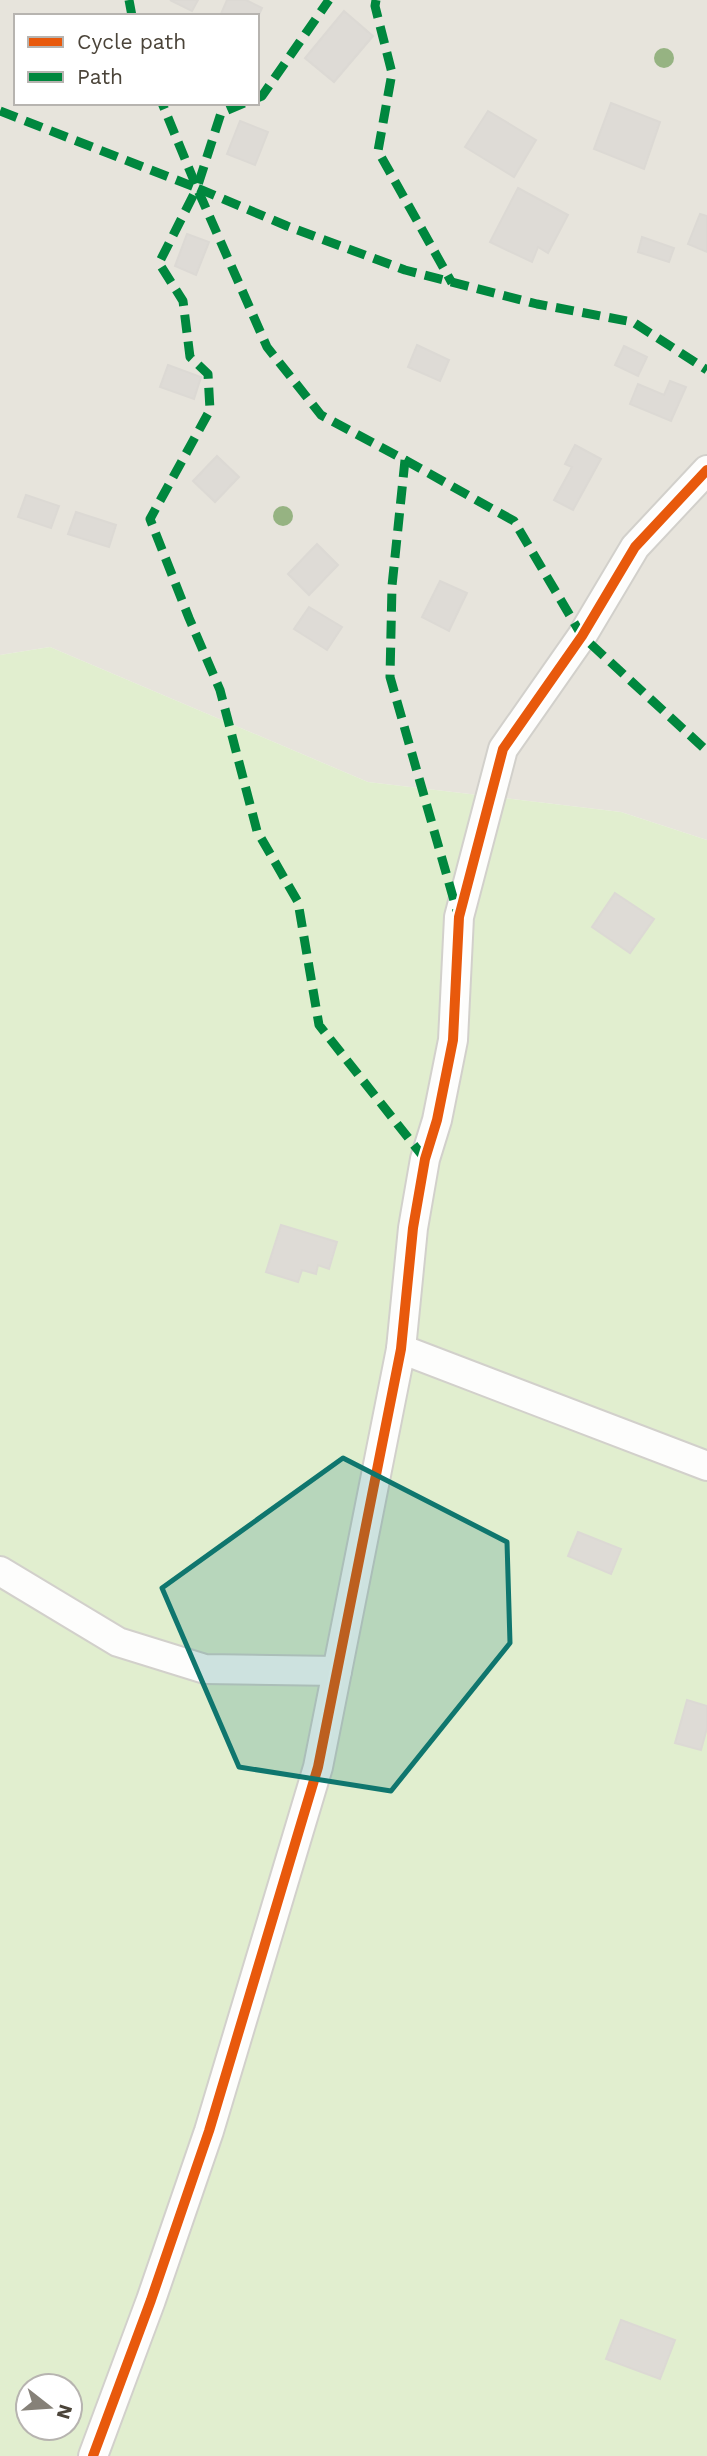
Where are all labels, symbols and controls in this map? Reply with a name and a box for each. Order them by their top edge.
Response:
legend [14,14,259,105]
text: Cycle path [77,29,186,54]
text: Path [77,64,123,89]
north arrow [14,2372,84,2442]
text: N [52,2402,78,2422]

